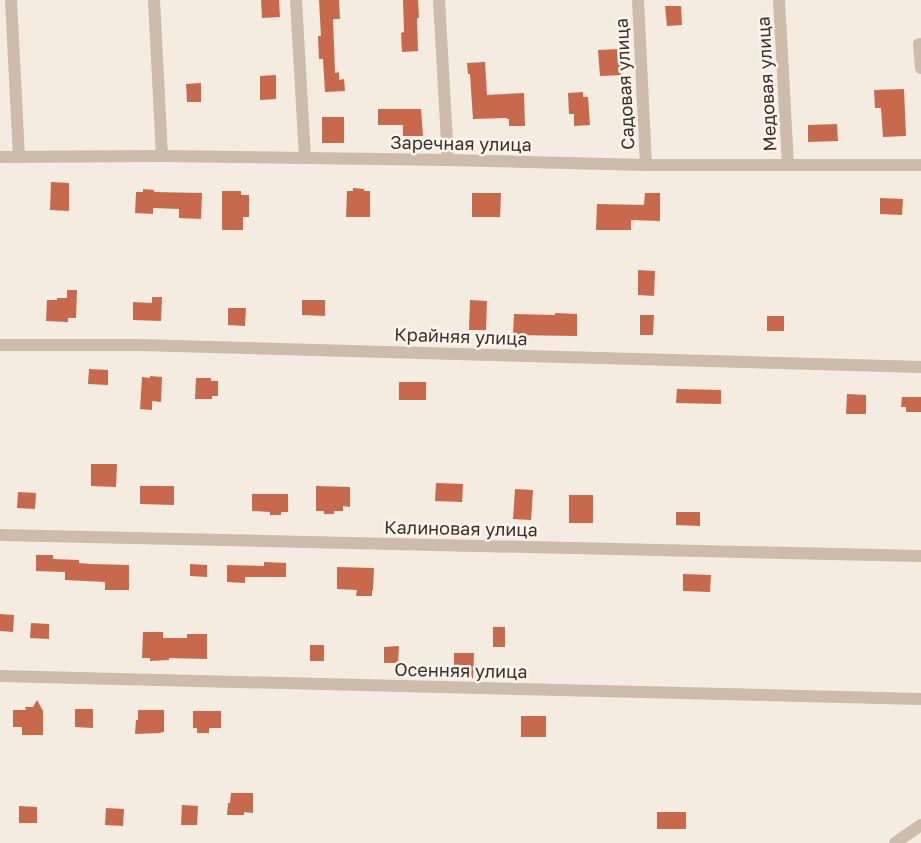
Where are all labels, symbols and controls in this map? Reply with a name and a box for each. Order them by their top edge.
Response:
street label: Медовая улица [751,16,781,152]
street label: Садовая улица [610,18,638,150]
street label: Заречная улица [390,131,532,155]
street label: Крайняя улица [394,323,528,349]
street label: Калиновая улица [384,516,538,540]
street label: Осенняя улица [394,658,528,682]

